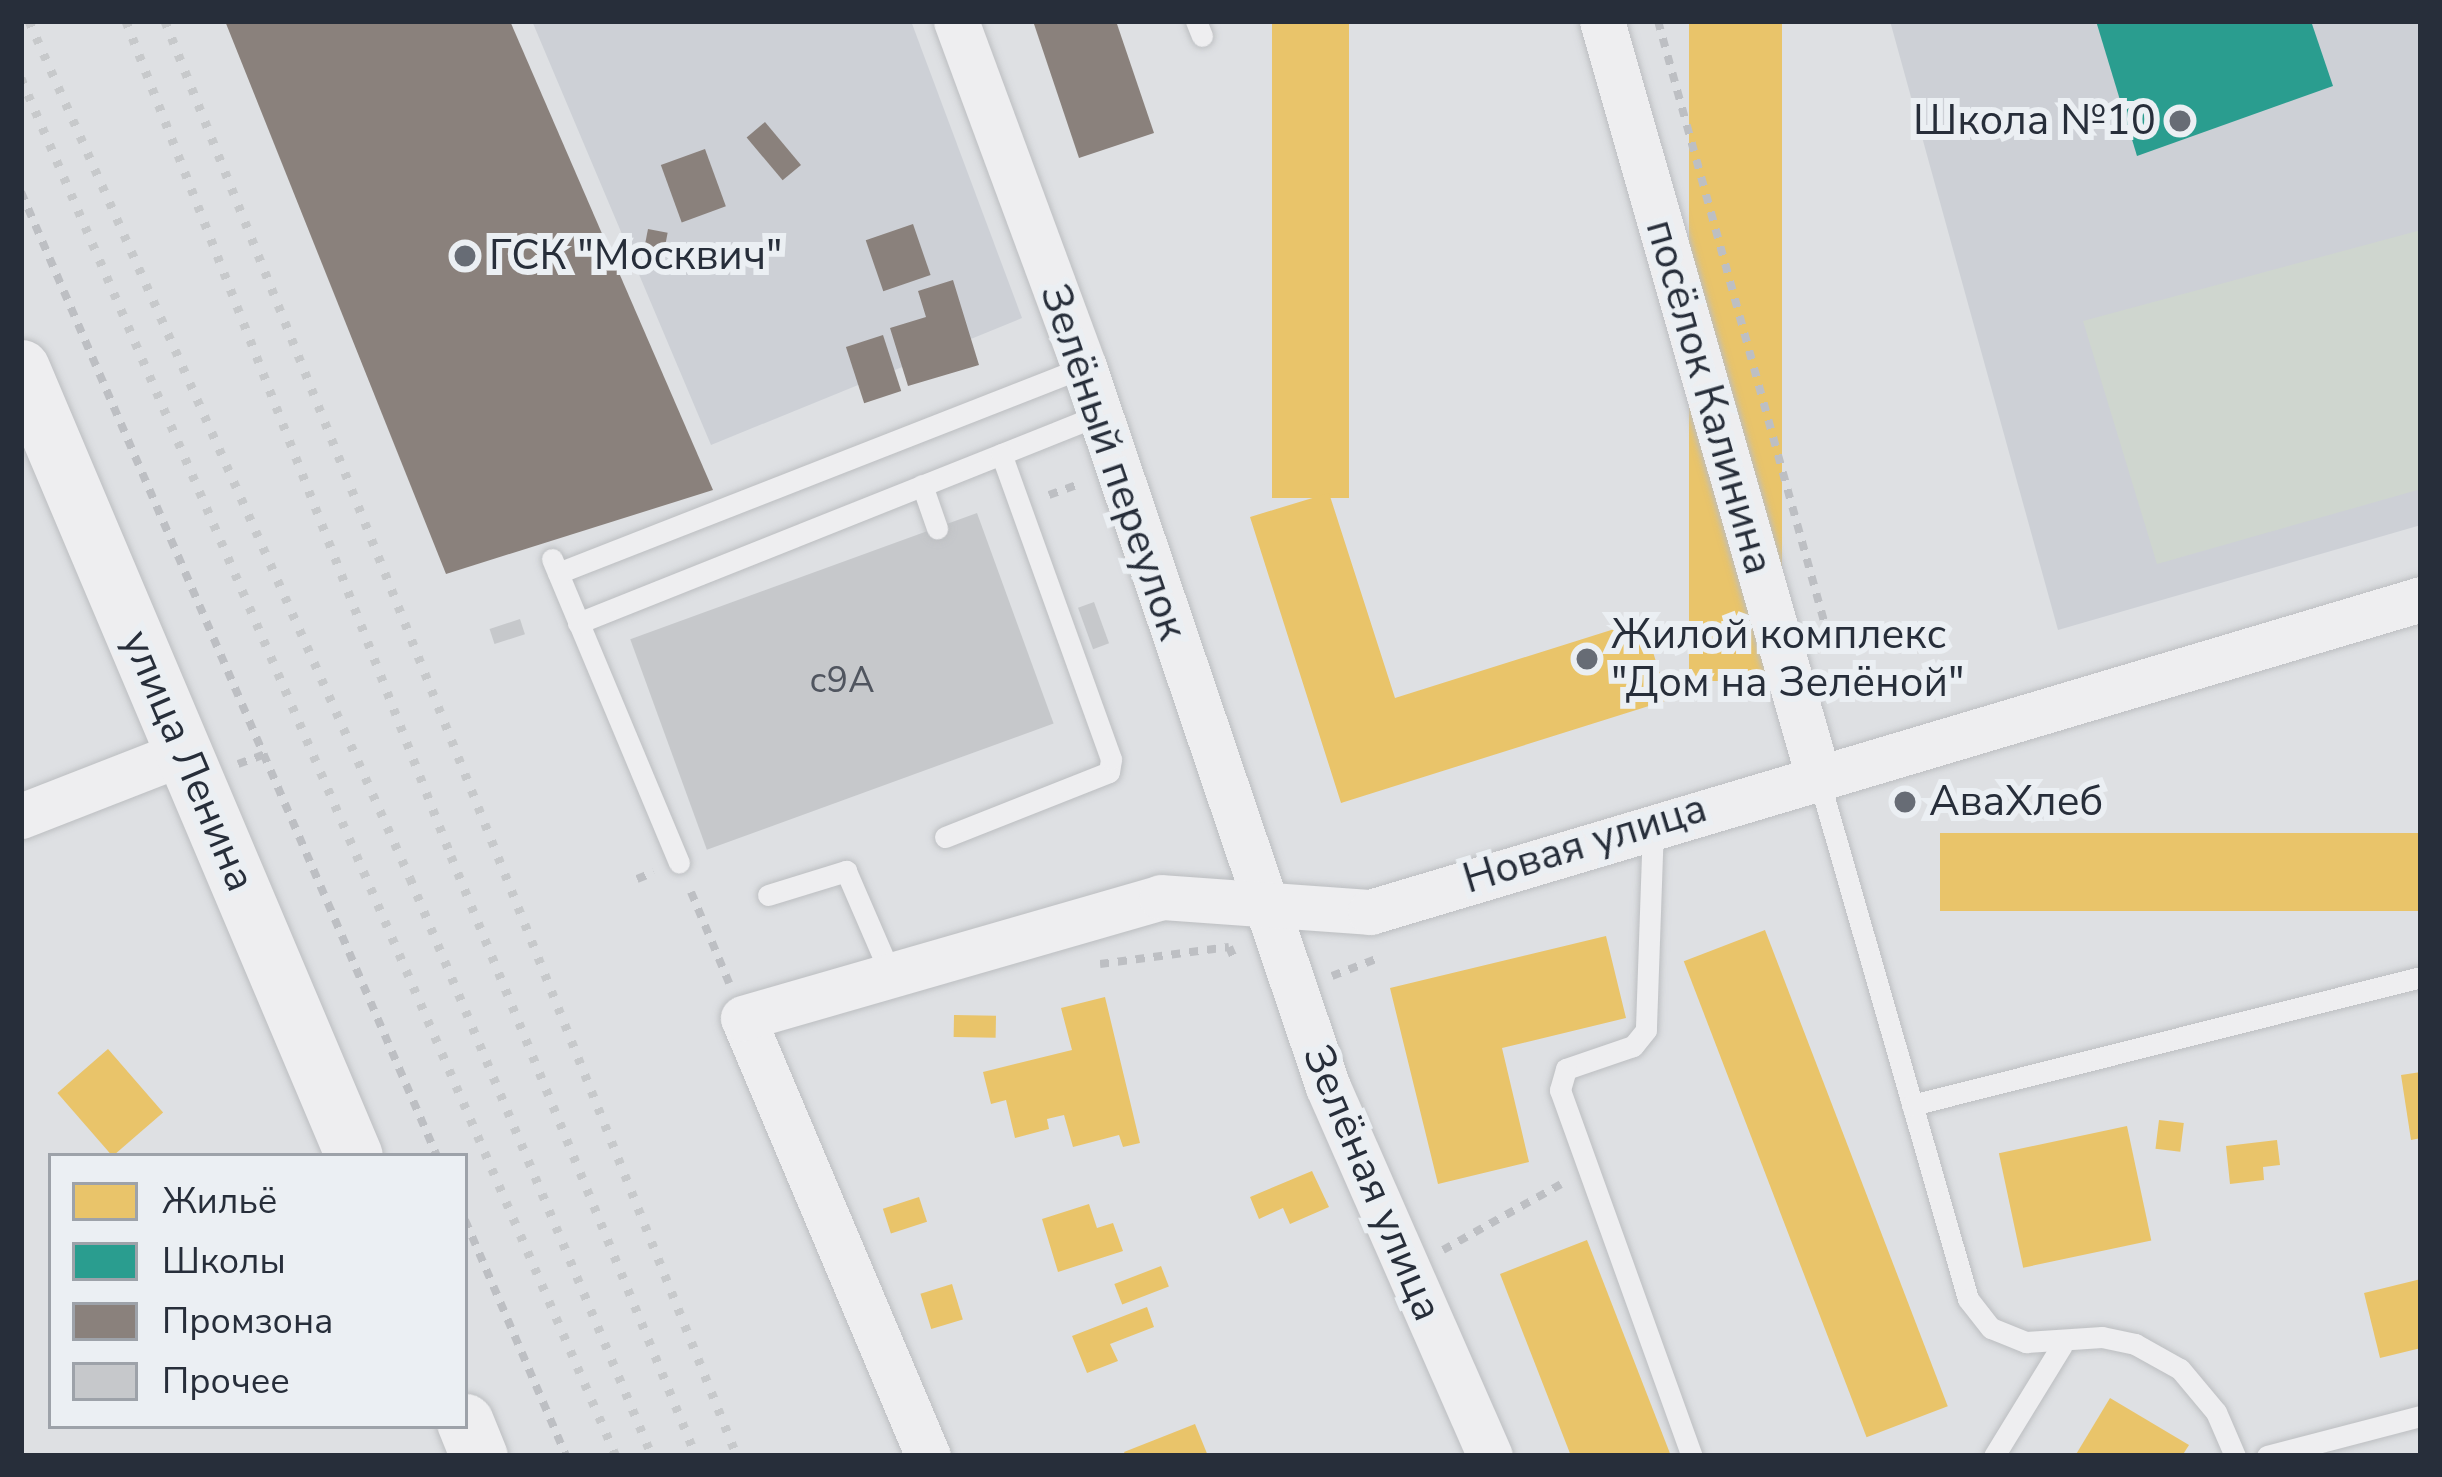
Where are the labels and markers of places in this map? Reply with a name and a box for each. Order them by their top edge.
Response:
place label: Школа №10 [1913,96,2156,146]
marker: Школа №10 [2167,108,2193,134]
place label: ГСК "Москвич" [489,231,782,281]
marker: ГСК "Москвич" [452,243,478,269]
place label: Жилой комплекс "Дом на Зелёной" [1611,610,1964,708]
marker: Жилой комплекс "Дом на Зелёной" [1574,646,1600,672]
place label: АваХлеб [1929,777,2103,827]
marker: АваХлеб [1892,789,1918,815]

